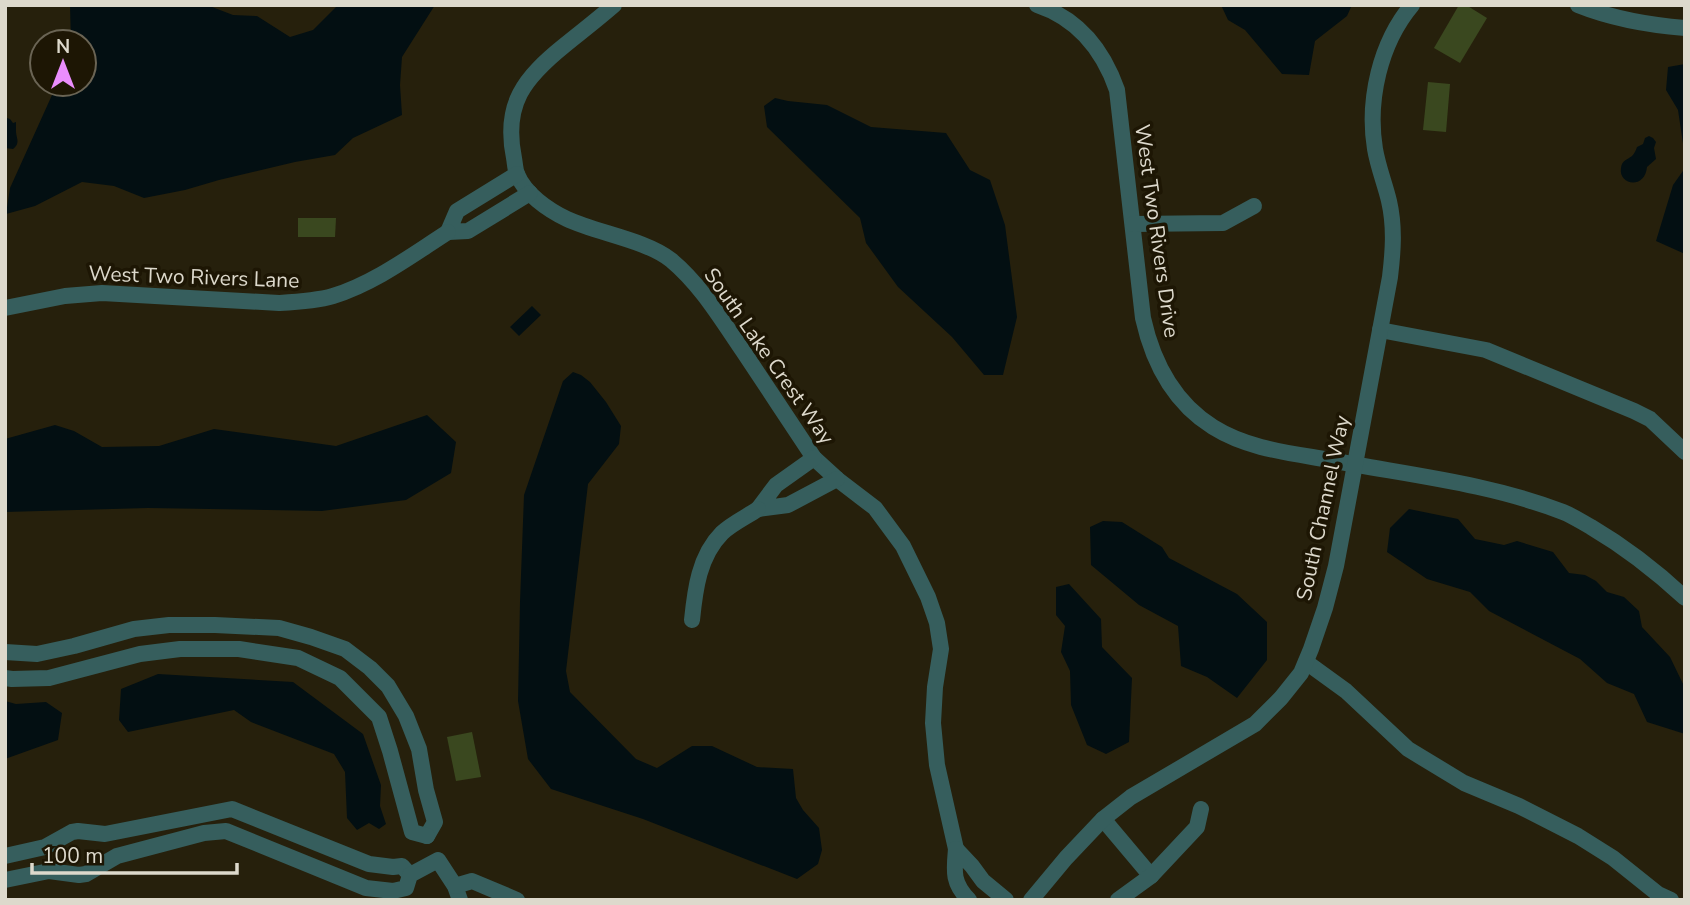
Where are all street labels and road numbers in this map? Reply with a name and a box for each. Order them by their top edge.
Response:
street label: West Two Rivers Drive [1128,123,1186,339]
street label: West Two Rivers Lane [88,259,300,295]
street label: South Lake Crest Way [697,262,841,450]
street label: South Channel Way [1290,413,1356,603]

